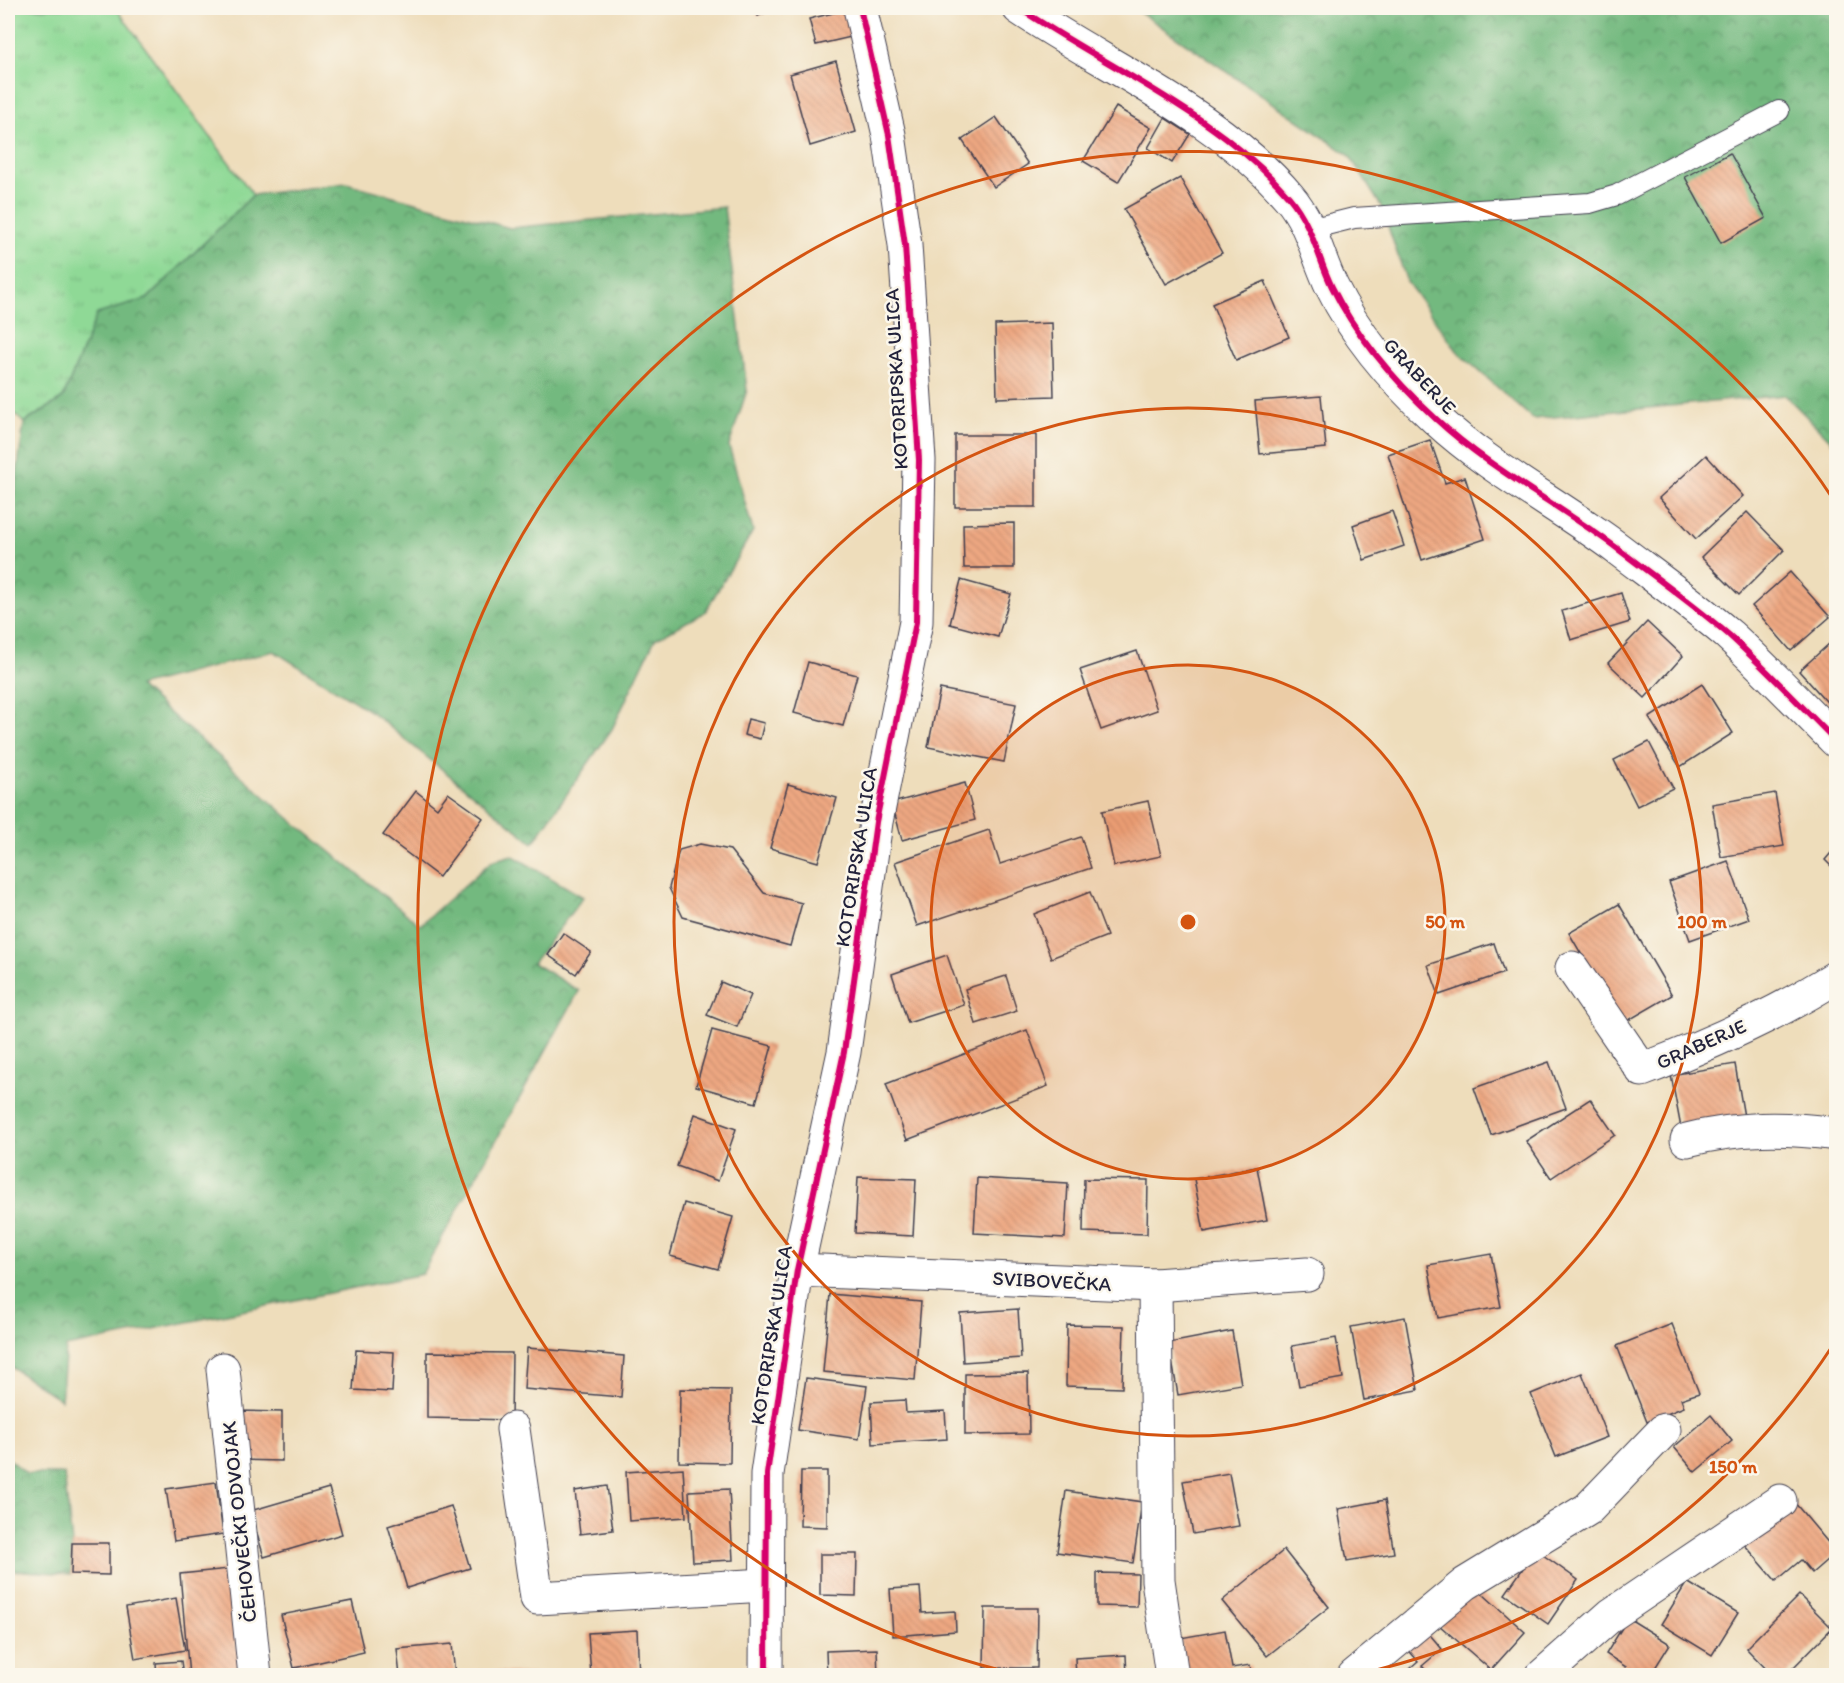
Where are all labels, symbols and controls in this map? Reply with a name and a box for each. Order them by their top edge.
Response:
street label: KOTORIPSKA ULICA [879,287,913,470]
street label: GRABERJE [1379,333,1461,419]
street label: KOTORIPSKA ULICA [830,765,882,949]
text: 50 m [1425,911,1466,933]
text: 100 m [1677,911,1728,933]
centre of rings [1178,912,1198,932]
street label: GRABERJE [1652,1014,1750,1074]
street label: KOTORIPSKA ULICA [745,1243,797,1427]
street label: SVIBOVEČKA [992,1266,1112,1296]
street label: ČEHOVEČKI ODVOJAK [216,1420,261,1624]
text: 150 m [1709,1456,1758,1478]

